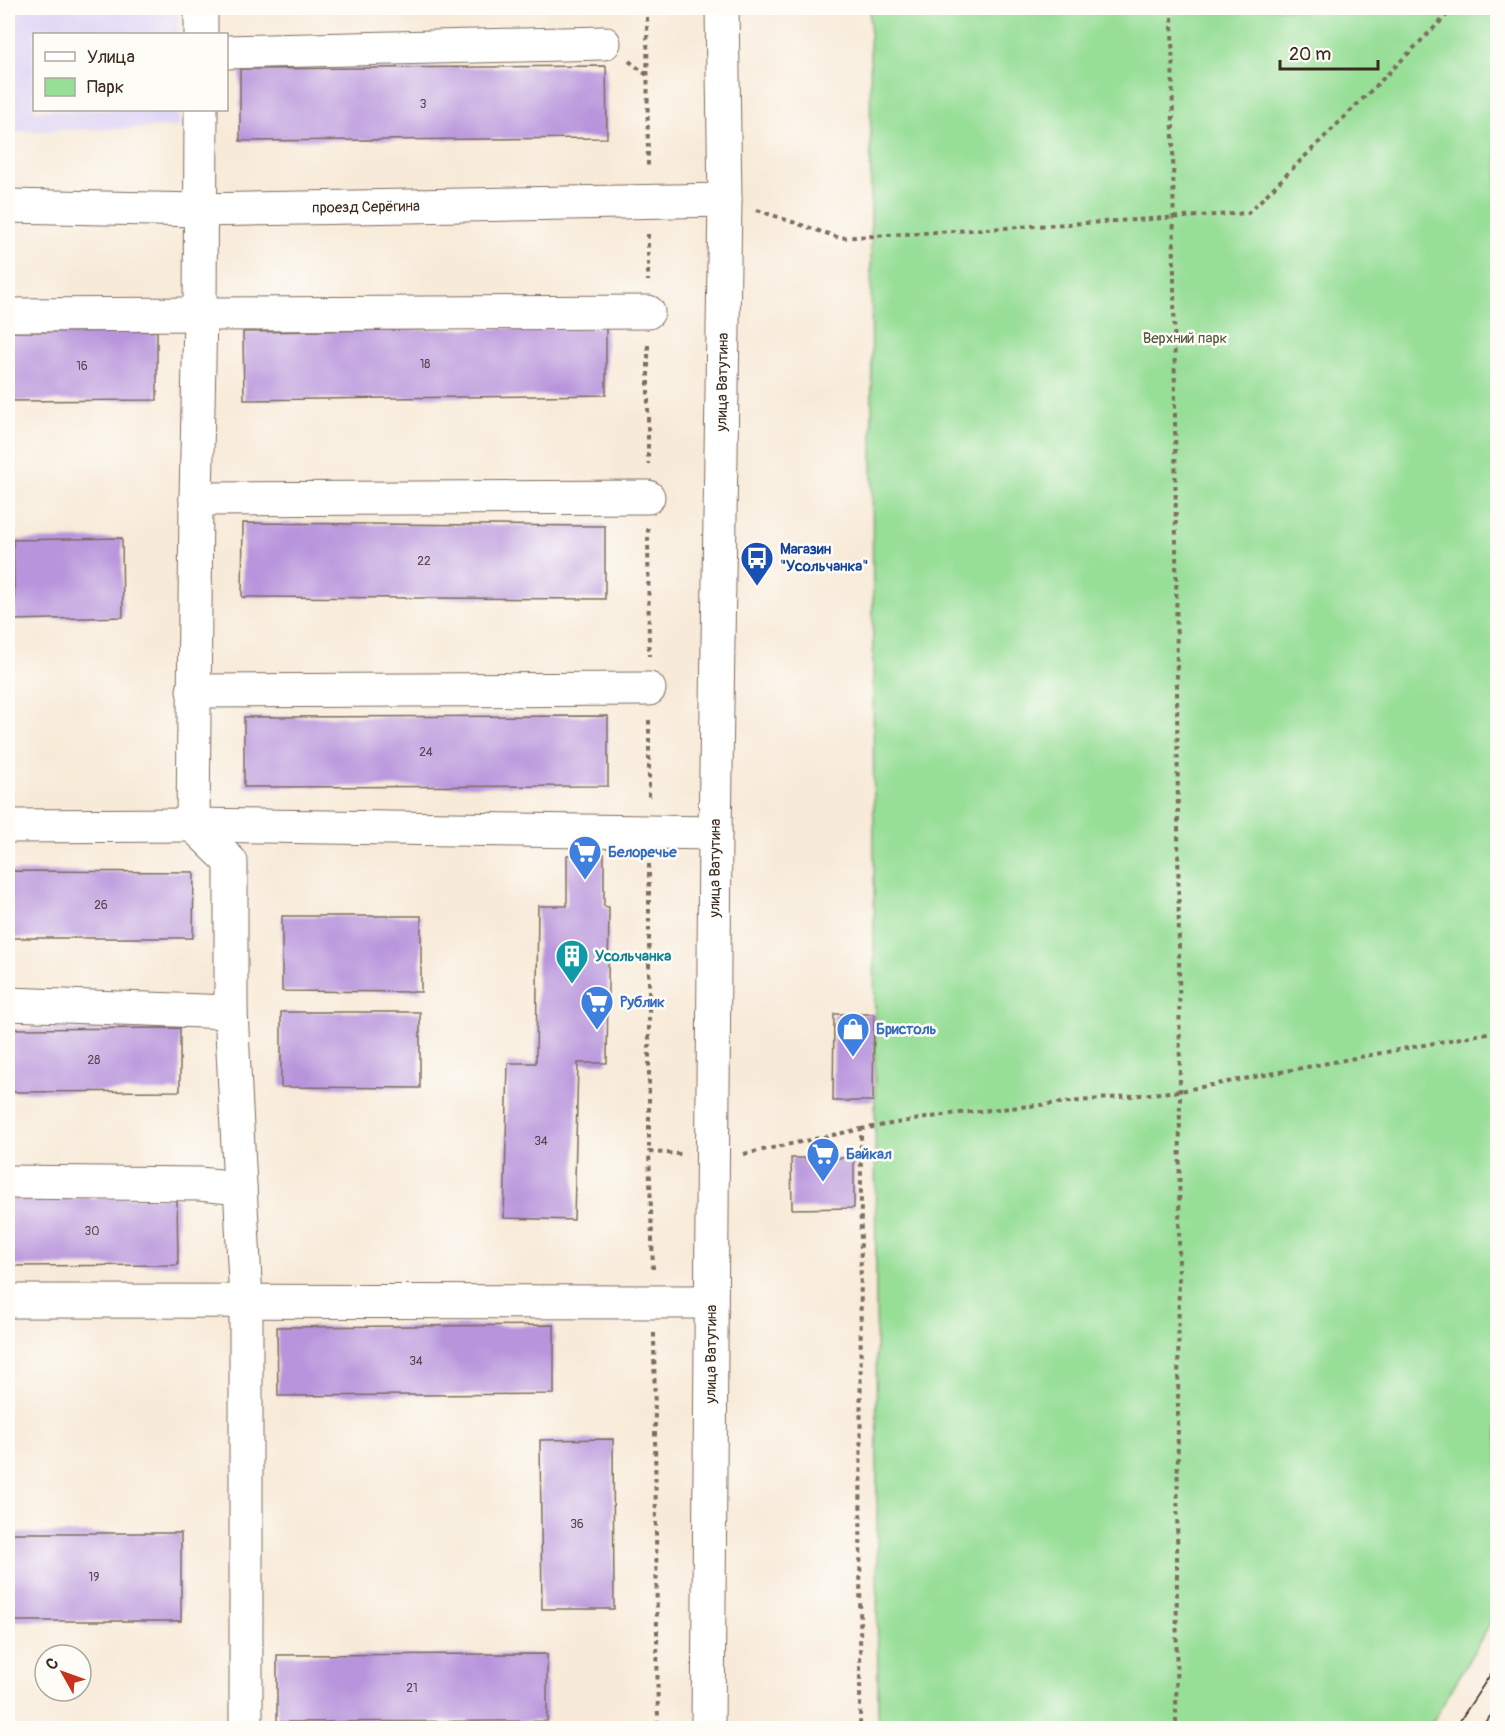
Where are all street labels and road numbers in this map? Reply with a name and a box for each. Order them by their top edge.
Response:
street label: проезд Серёгина [312,197,420,218]
street label: улица Ватутина [712,333,733,433]
street label: улица Ватутина [705,819,725,918]
street label: улица Ватутина [702,1305,721,1404]

